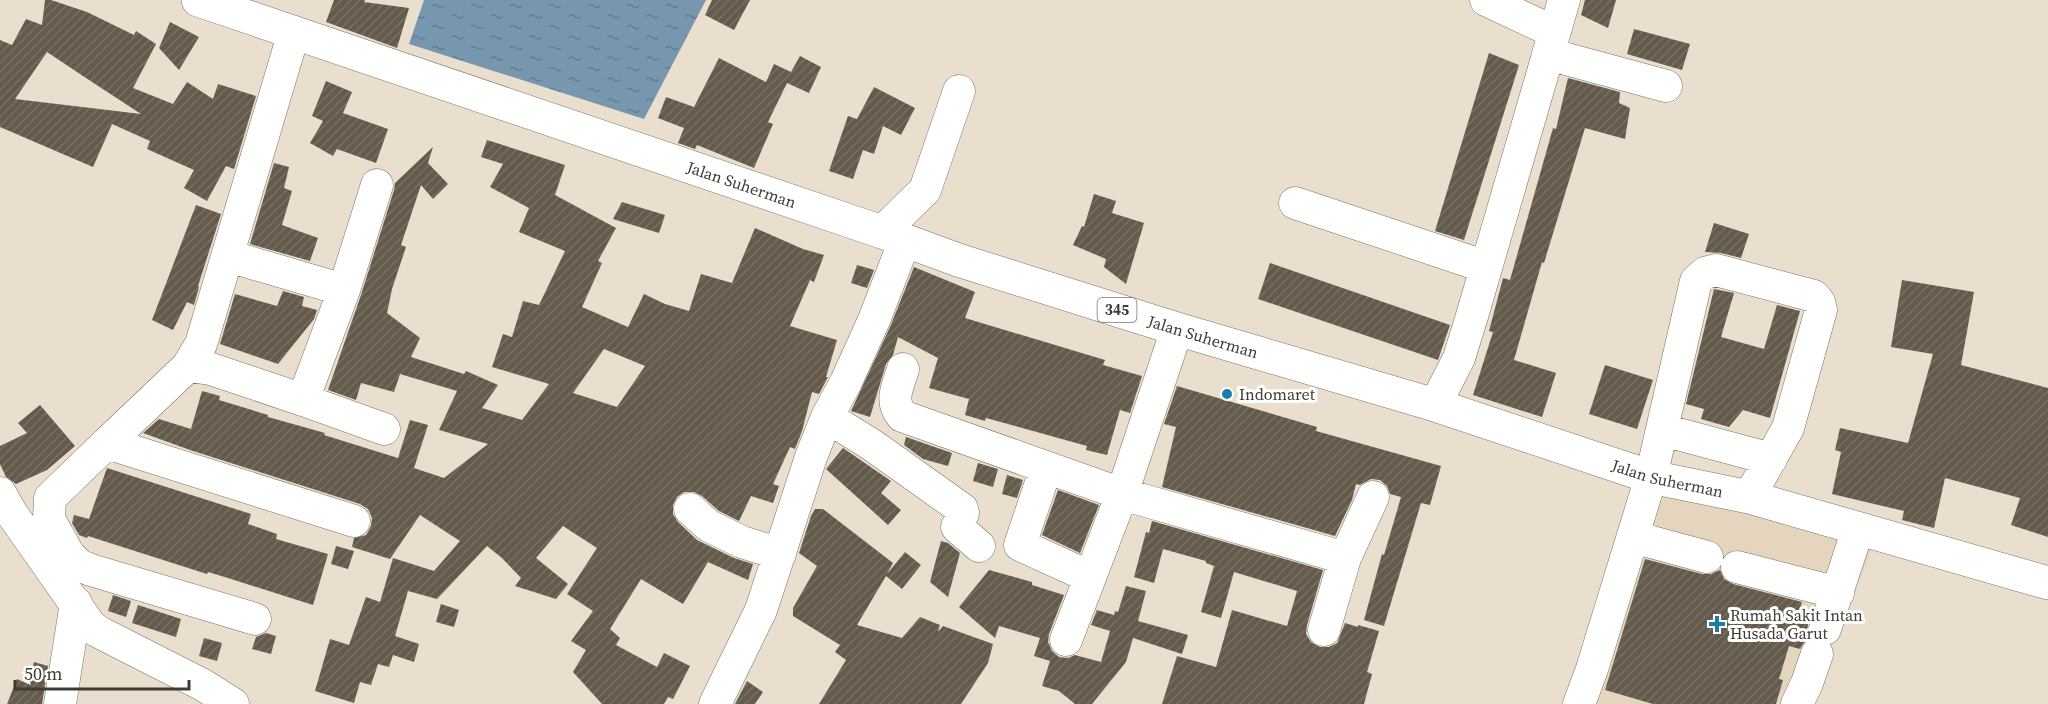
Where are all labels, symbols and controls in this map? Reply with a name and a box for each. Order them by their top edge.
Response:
street label: Jalan Suherman [683,155,799,213]
road number: 345 [1098,298,1136,322]
street label: Jalan Suherman [1144,309,1261,363]
place label: Indomaret [1239,383,1316,405]
marker: Indomaret [1220,387,1234,401]
street label: Jalan Suherman [1608,453,1725,503]
place label: Rumah Sakit Intan Husada Garut [1730,604,1863,644]
marker: Rumah Sakit Intan Husada Garut [1708,615,1726,633]
scale bar [15,653,189,691]
text: 50 m [24,661,62,686]

